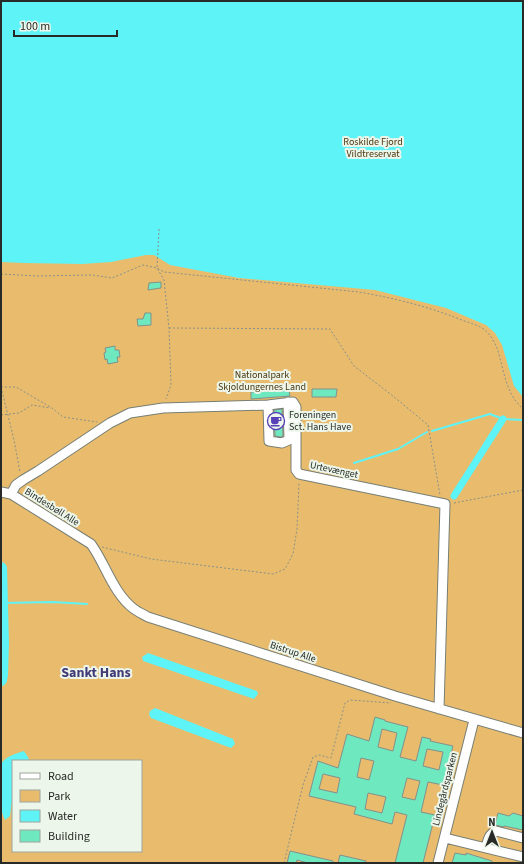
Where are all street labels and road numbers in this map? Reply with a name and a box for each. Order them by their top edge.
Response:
street label: Urtevænget [309,458,360,482]
street label: Bindesbøll Alle [22,485,82,529]
street label: Bistrup Alle [268,638,318,666]
street label: Lindegårdsparken [429,751,461,827]

